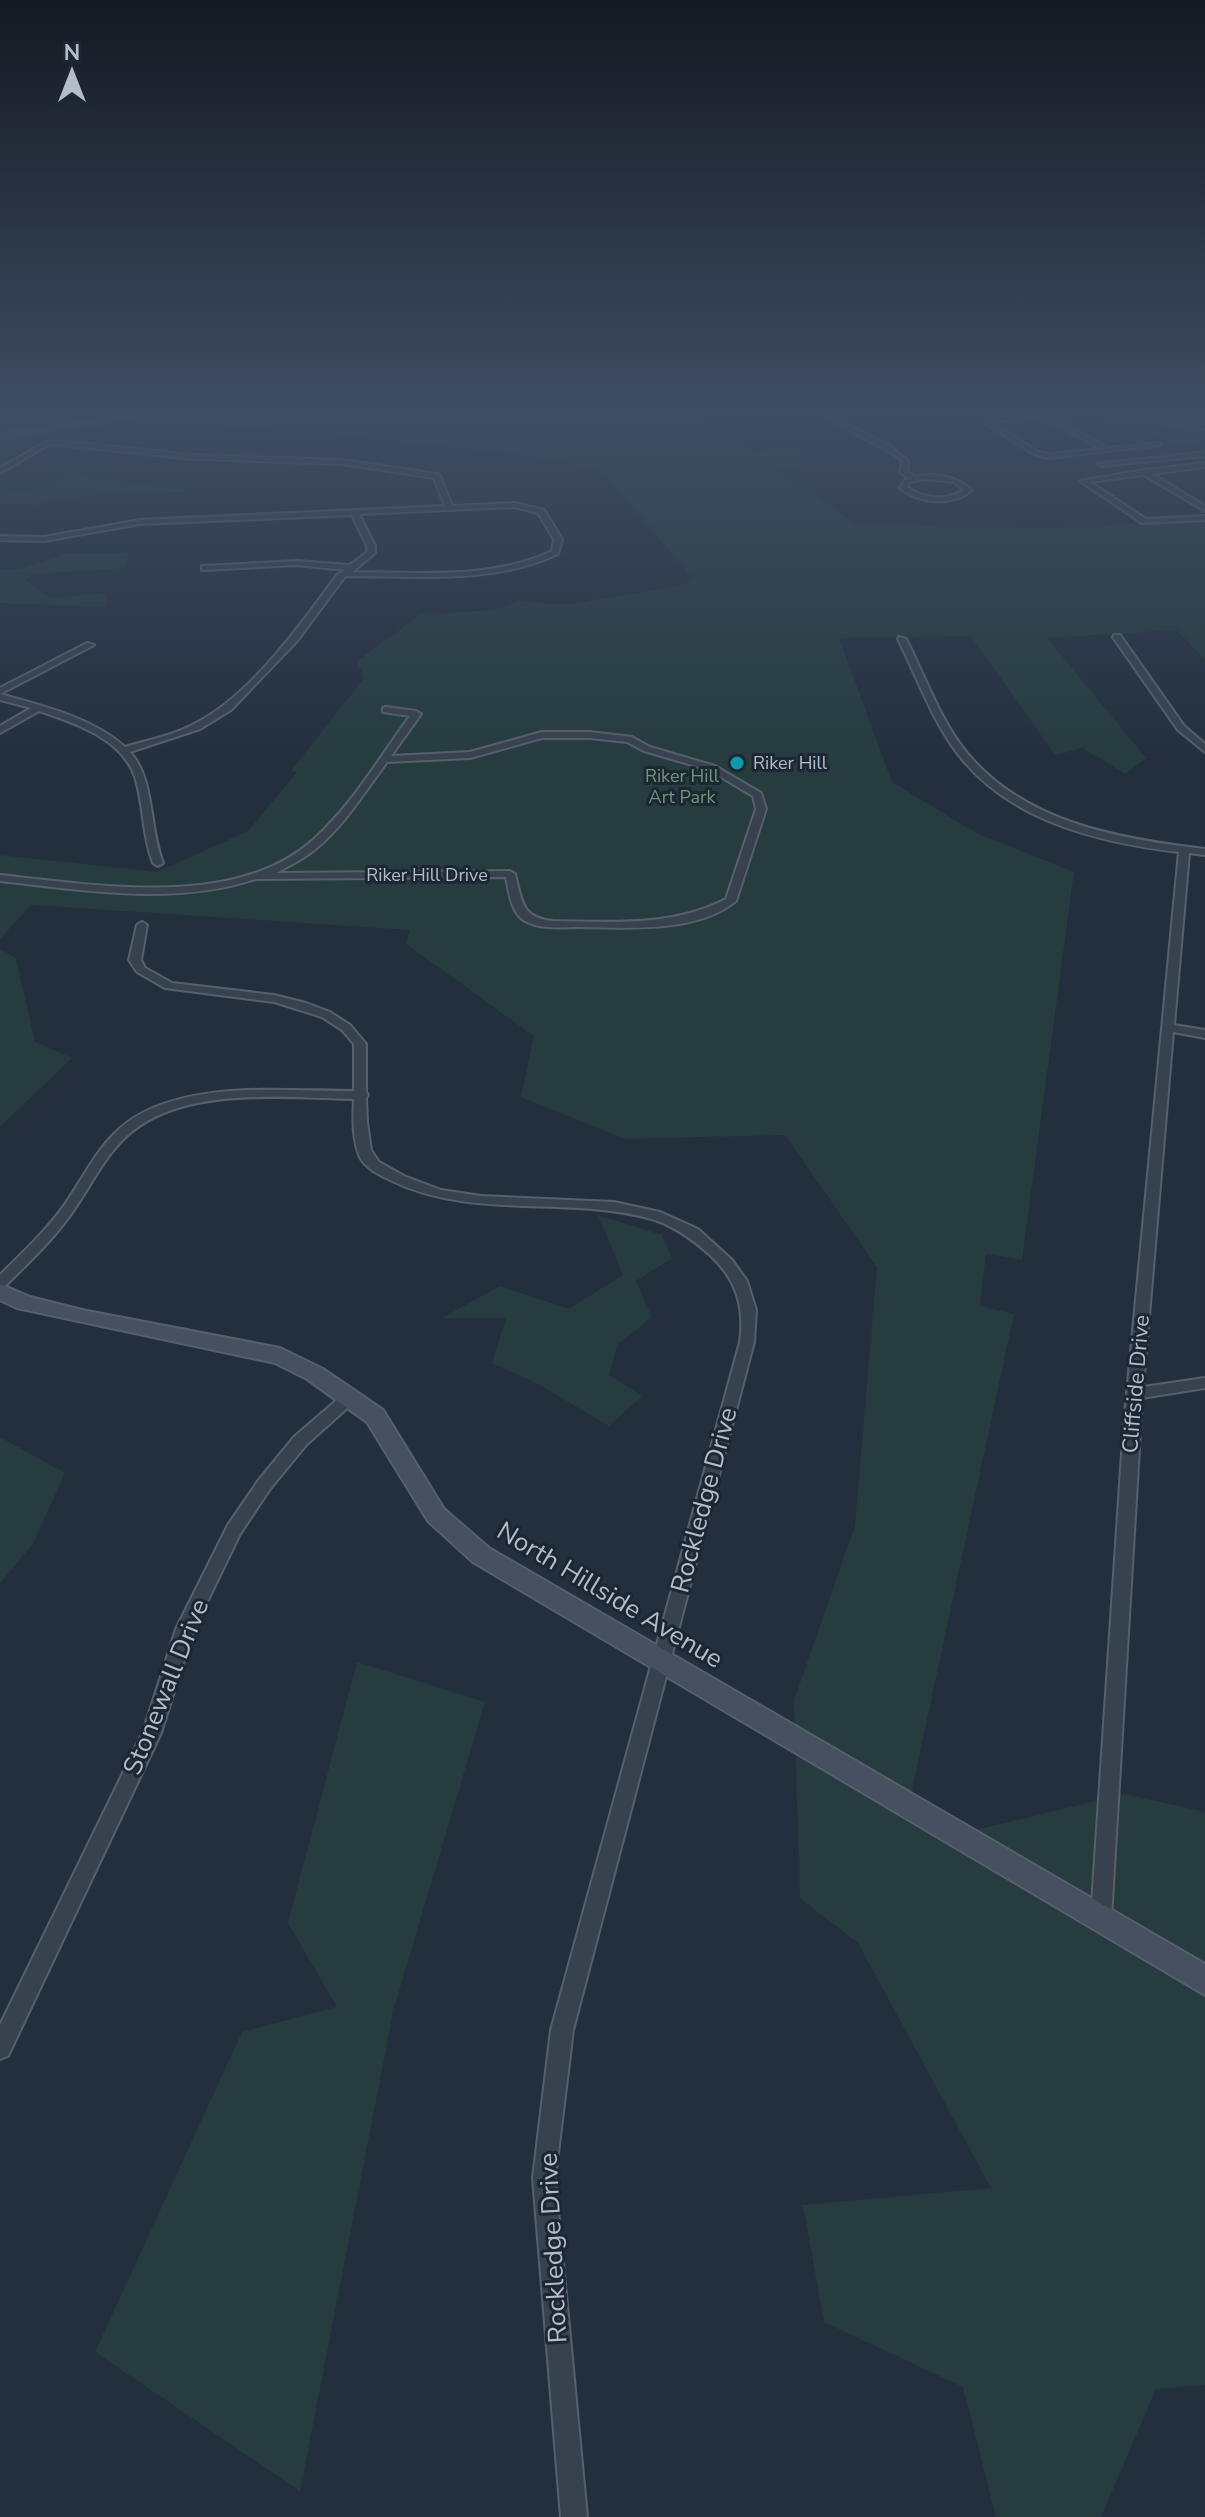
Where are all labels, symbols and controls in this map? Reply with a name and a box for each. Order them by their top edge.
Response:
north arrow [32,32,112,112]
text: N [64,38,80,68]
place label: Riker Hill [753,751,828,775]
marker: Riker Hill [728,754,746,772]
park label: Riker Hill Art Park [645,764,720,809]
street label: Riker Hill Drive [366,863,488,887]
street label: Cliffside Drive [1115,1314,1157,1454]
street label: Rockledge Drive [662,1403,746,1597]
street label: North Hillside Avenue [490,1514,730,1676]
street label: Stonewall Drive [115,1594,217,1780]
street label: Rockledge Drive [531,2152,575,2344]

